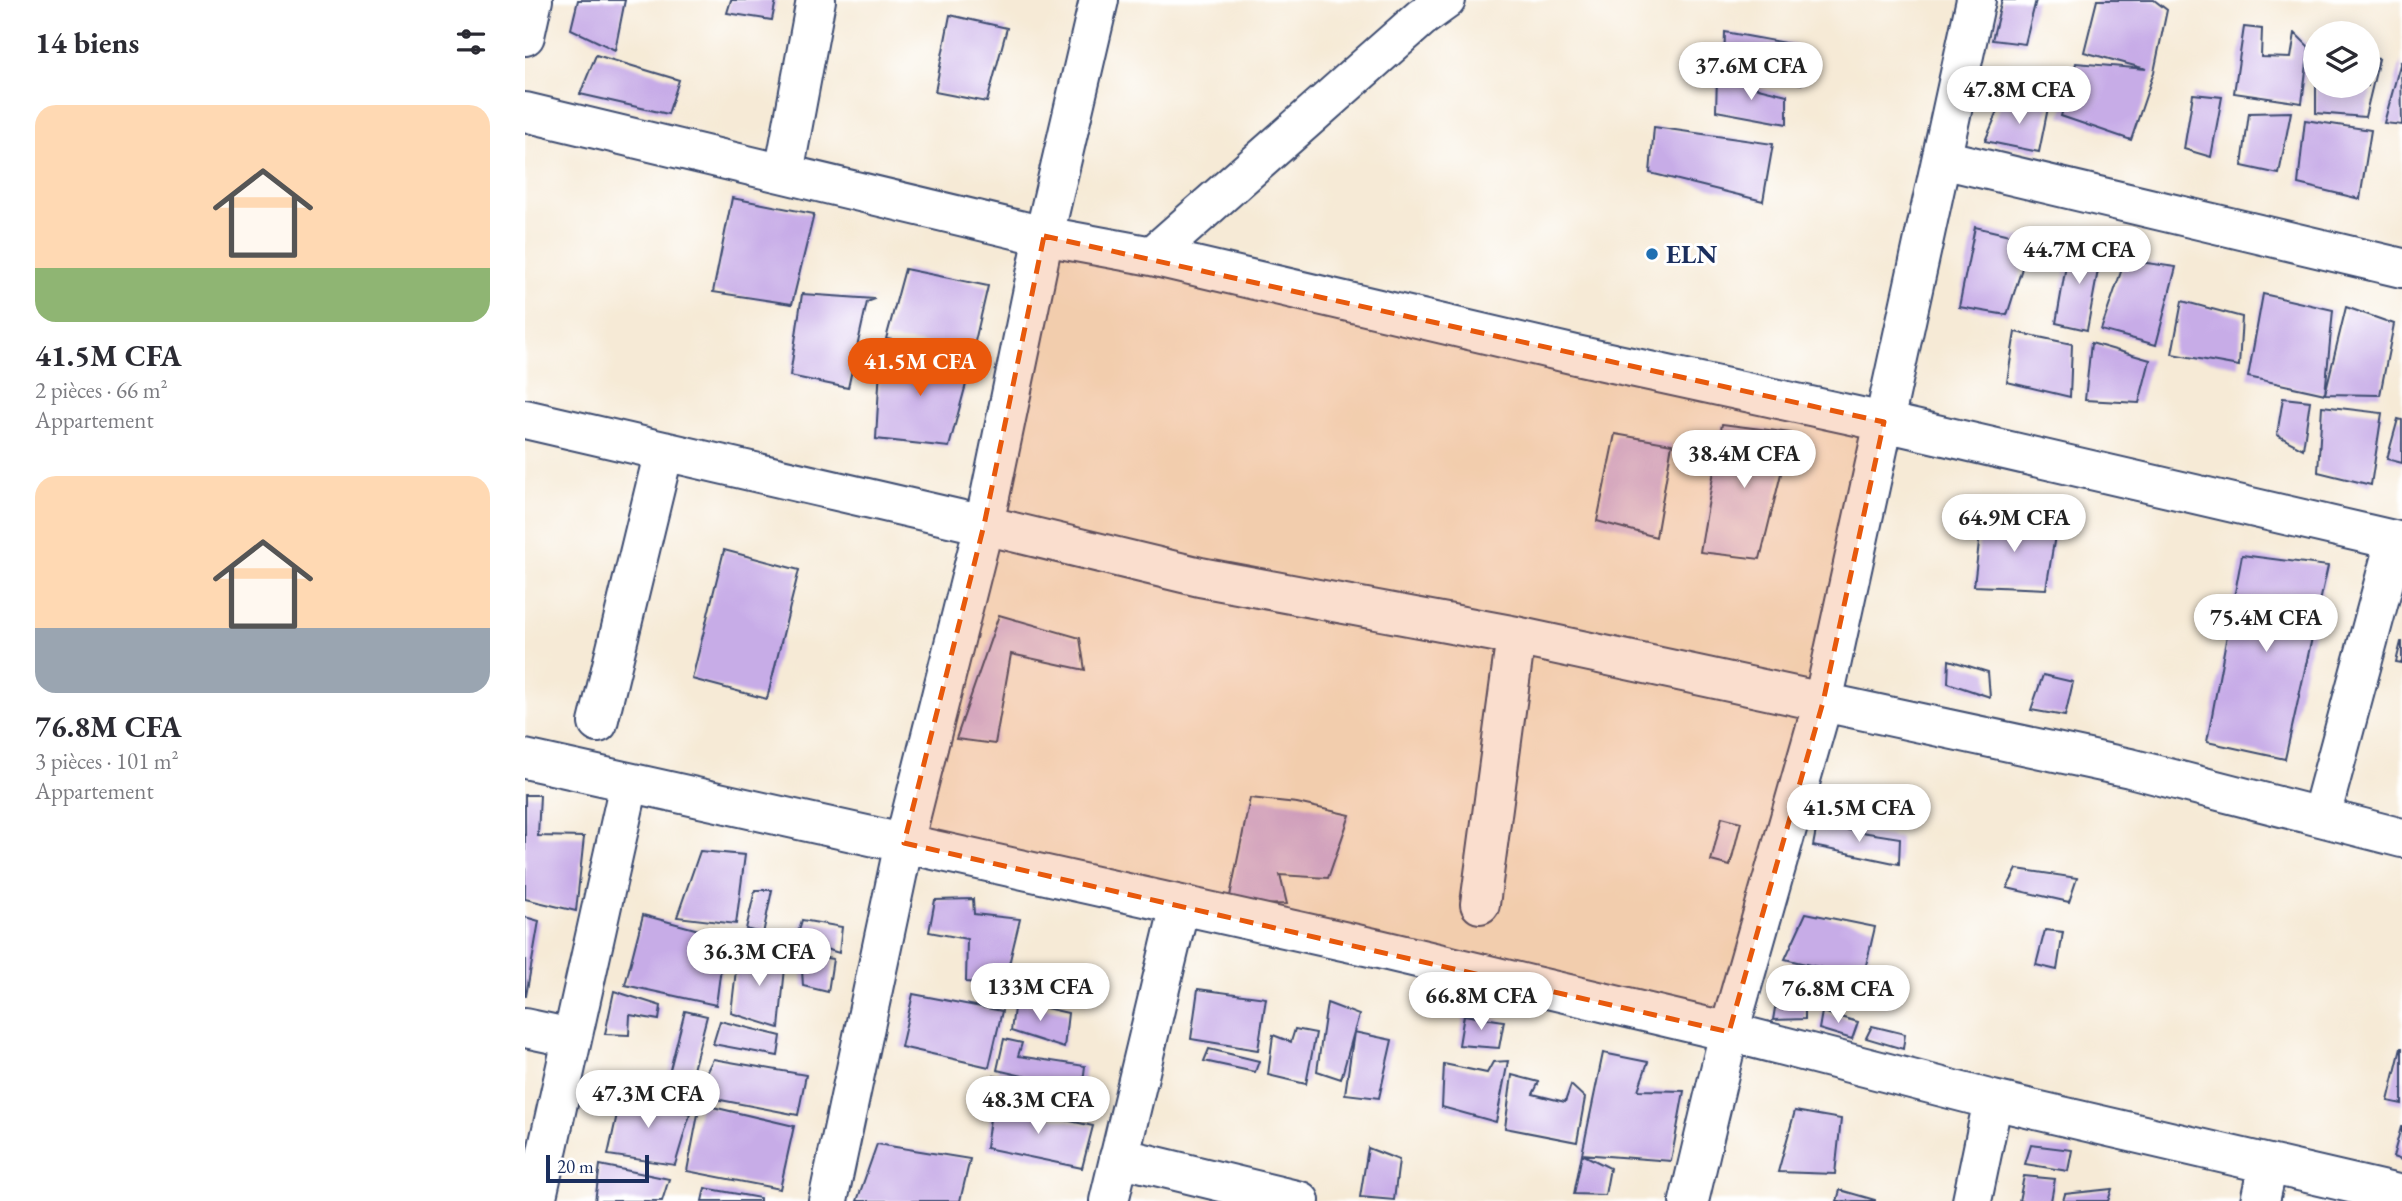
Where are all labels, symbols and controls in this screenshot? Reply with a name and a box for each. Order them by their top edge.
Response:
map controls [2303,21,2380,98]
button: layers [2303,21,2380,98]
text: 14 biens [35,23,139,62]
icon: filters [452,23,490,61]
pin: 37.6M CFA [1671,42,1831,102]
text: 37.6M CFA [1695,50,1807,80]
pin: 47.8M CFA [1939,66,2099,126]
text: 47.8M CFA [1963,74,2075,104]
icon: home [200,150,326,276]
pin: 44.7M CFA [1999,226,2159,286]
text: 44.7M CFA [2023,234,2135,264]
place label: ELN [1666,237,1717,271]
marker: ELN [1644,246,1660,262]
text: 41.5M CFA [35,336,182,375]
pin: 41.5M CFA [840,338,1000,398]
text: 41.5M CFA [864,346,976,376]
text: 2 pièces · 66 m² [35,375,168,405]
text: Appartement [35,405,154,435]
pin: 38.4M CFA [1664,430,1824,490]
text: 38.4M CFA [1688,438,1800,468]
pin: 64.9M CFA [1934,494,2094,554]
text: 64.9M CFA [1958,502,2070,532]
icon: home [200,521,326,647]
pin: 75.4M CFA [2186,594,2346,654]
text: 75.4M CFA [2210,602,2322,632]
text: 76.8M CFA [35,707,182,746]
text: 3 pièces · 101 m² [35,746,179,776]
text: Appartement [35,776,154,806]
pin: 41.5M CFA [1779,784,1939,844]
text: 41.5M CFA [1803,792,1915,822]
pin: 36.3M CFA [679,928,839,988]
text: 36.3M CFA [703,936,815,966]
pin: 133M CFA [968,964,1112,1023]
pin: 76.8M CFA [1758,965,1918,1025]
text: 133M CFA [987,971,1093,1001]
pin: 66.8M CFA [1401,972,1561,1032]
text: 76.8M CFA [1782,973,1894,1003]
text: 66.8M CFA [1425,980,1537,1010]
pin: 47.3M CFA [568,1070,728,1130]
pin: 48.3M CFA [958,1076,1118,1136]
text: 47.3M CFA [592,1078,704,1108]
text: 48.3M CFA [982,1084,1094,1114]
scale bar [546,1152,649,1184]
text: 20 m [557,1154,594,1179]

